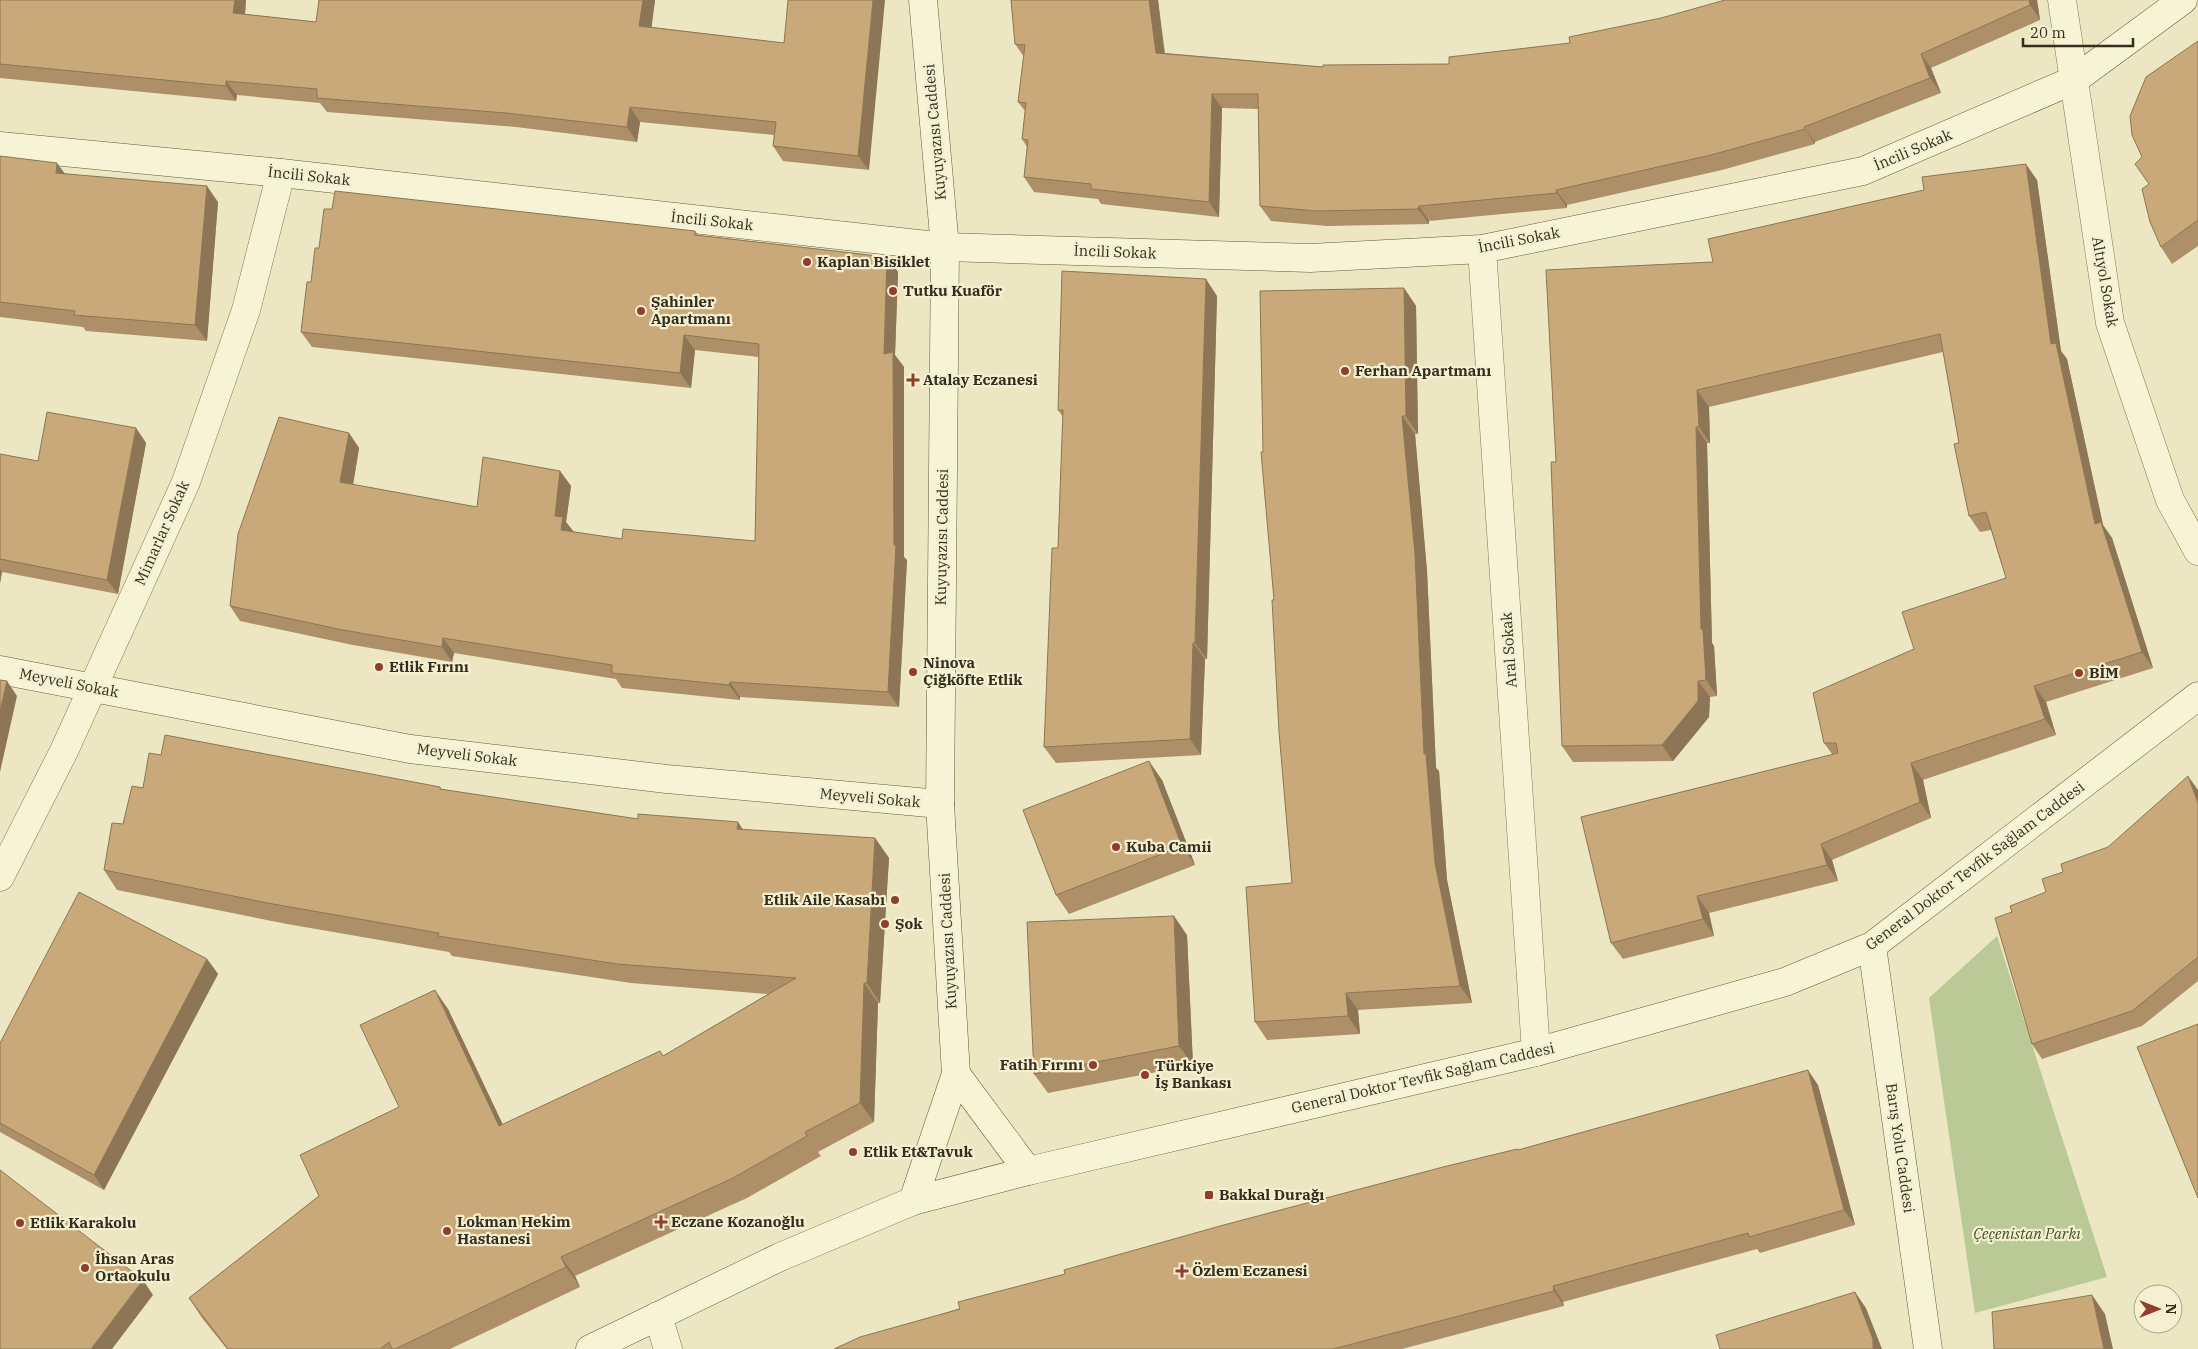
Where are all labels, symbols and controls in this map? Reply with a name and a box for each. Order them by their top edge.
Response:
scale bar [2023,15,2133,47]
text: 20 m [2030,23,2066,42]
street label: Kuyuyazısı Caddesi [919,63,950,201]
street label: İncili Sokak [1871,124,1955,174]
street label: İncili Sokak [267,162,352,189]
street label: İncili Sokak [670,207,755,234]
street label: İncili Sokak [1476,222,1562,257]
street label: Altıyol Sokak [2088,235,2123,329]
street label: İncili Sokak [1073,241,1157,262]
place label: Kaplan Bisiklet [817,252,930,271]
marker: Kaplan Bisiklet [801,256,813,268]
place label: Tutku Kuaför [903,281,1003,300]
marker: Tutku Kuaför [887,285,899,297]
place label: Şahinler Apartmanı [651,292,731,328]
marker: Şahinler Apartmanı [635,305,647,317]
place label: Ferhan Apartmanı [1355,361,1491,380]
marker: Ferhan Apartmanı [1339,365,1351,377]
place label: Atalay Eczanesi [923,370,1038,389]
marker: Atalay Eczanesi [907,374,919,386]
street label: Kuyuyazısı Caddesi [931,468,952,606]
street label: Mimarlar Sokak [130,477,193,588]
street label: Aral Sokak [1496,611,1521,689]
place label: Ninova Çiğköfte Etlik [923,653,1023,689]
place label: Etlik Fırını [389,657,469,676]
marker: Etlik Fırını [373,661,385,673]
place label: BİM [2089,663,2119,682]
street label: Meyveli Sokak [18,664,121,702]
marker: Ninova Çiğköfte Etlik [907,666,919,678]
marker: BİM [2073,667,2085,679]
street label: Meyveli Sokak [416,739,519,770]
street label: General Doktor Tevfik Sağlam Caddesi [1861,777,2088,954]
street label: Meyveli Sokak [819,784,921,811]
place label: Kuba Camii [1126,837,1211,856]
marker: Kuba Camii [1110,841,1122,853]
street label: Kuyuyazısı Caddesi [934,872,961,1010]
place label: Etlik Aile Kasabı [764,890,885,909]
marker: Etlik Aile Kasabı [889,894,901,906]
place label: Şok [895,914,923,933]
marker: Şok [879,918,891,930]
street label: General Doktor Tevfik Sağlam Caddesi [1289,1038,1557,1117]
place label: Fatih Fırını [1000,1055,1083,1074]
place label: Türkiye İş Bankası [1155,1056,1231,1092]
marker: Fatih Fırını [1087,1059,1099,1071]
marker: Türkiye İş Bankası [1139,1069,1151,1081]
street label: Barış Yolu Caddesi [1882,1082,1919,1214]
place label: Etlik Et&Tavuk [863,1142,973,1161]
marker: Etlik Et&Tavuk [847,1146,859,1158]
place label: Bakkal Durağı [1219,1185,1324,1204]
marker: Bakkal Durağı [1203,1189,1215,1201]
place label: Lokman Hekim Hastanesi [457,1212,571,1248]
place label: Eczane Kozanoğlu [671,1212,805,1231]
place label: Etlik Karakolu [30,1213,137,1232]
marker: Eczane Kozanoğlu [655,1216,667,1228]
marker: Etlik Karakolu [14,1217,26,1229]
park label: Çeçenistan Parkı [1973,1224,2081,1243]
marker: Lokman Hekim Hastanesi [441,1225,453,1237]
place label: İhsan Aras Ortaokulu [95,1249,174,1285]
place label: Özlem Eczanesi [1192,1261,1308,1280]
marker: İhsan Aras Ortaokulu [79,1262,91,1274]
marker: Özlem Eczanesi [1176,1265,1188,1277]
north arrow [2133,1284,2183,1334]
text: N [2162,1303,2180,1315]

